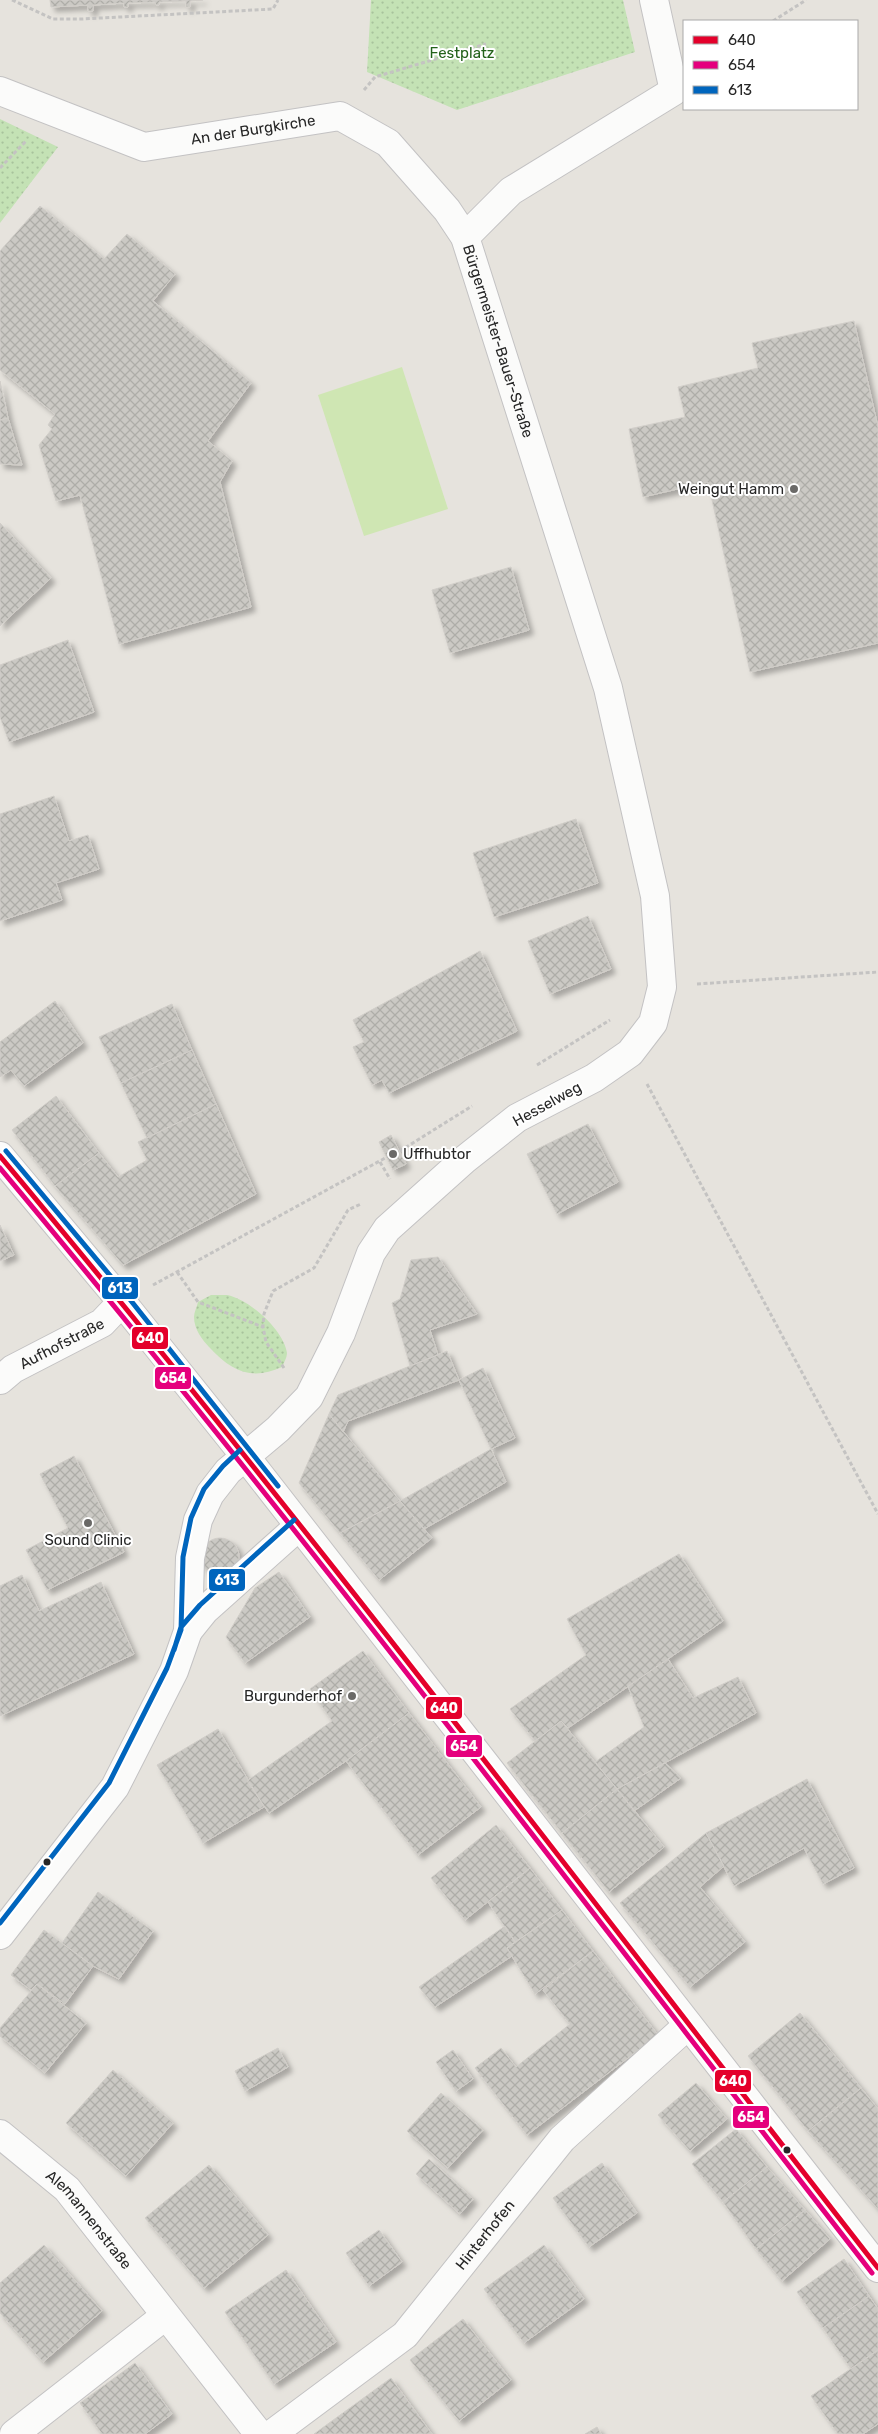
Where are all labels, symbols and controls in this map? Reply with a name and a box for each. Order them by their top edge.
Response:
legend [683,20,858,110]
text: 640 [728,31,756,49]
park label: Festplatz [430,44,495,62]
text: 654 [728,56,755,74]
text: 613 [728,81,752,99]
street label: An der Burgkirche [190,111,317,148]
street label: Bürgermeister-Bauer-Straße [459,242,537,440]
place label: Weingut Hamm [678,480,784,498]
marker: Weingut Hamm [788,483,800,495]
street label: Hesselweg [510,1078,584,1130]
place label: Uffhubtor [403,1145,471,1163]
marker: Uffhubtor [387,1148,399,1160]
line badge: 613 [101,1276,139,1300]
text: 613 [107,1280,133,1297]
street label: Aufhofstraße [16,1314,107,1373]
line badge: 640 [131,1326,169,1350]
text: 640 [136,1330,164,1347]
line badge: 654 [154,1366,192,1390]
text: 654 [159,1370,187,1387]
marker: Sound Clinic [82,1517,94,1529]
place label: Sound Clinic [45,1531,131,1549]
line badge: 613 [208,1568,246,1592]
text: 613 [214,1572,240,1589]
place label: Burgunderhof [244,1687,342,1705]
marker: Burgunderhof [346,1690,358,1702]
line badge: 640 [425,1696,463,1720]
text: 640 [430,1700,458,1717]
line badge: 654 [445,1734,483,1758]
text: 654 [450,1738,478,1755]
unlabelled marker [42,1857,52,1867]
line badge: 640 [714,2069,752,2093]
text: 640 [719,2073,747,2090]
line badge: 654 [732,2105,770,2129]
text: 654 [737,2109,765,2126]
unlabelled marker [782,2145,792,2155]
street label: Alemannenstraße [42,2166,135,2273]
street label: Hinterhofen [452,2196,518,2273]

